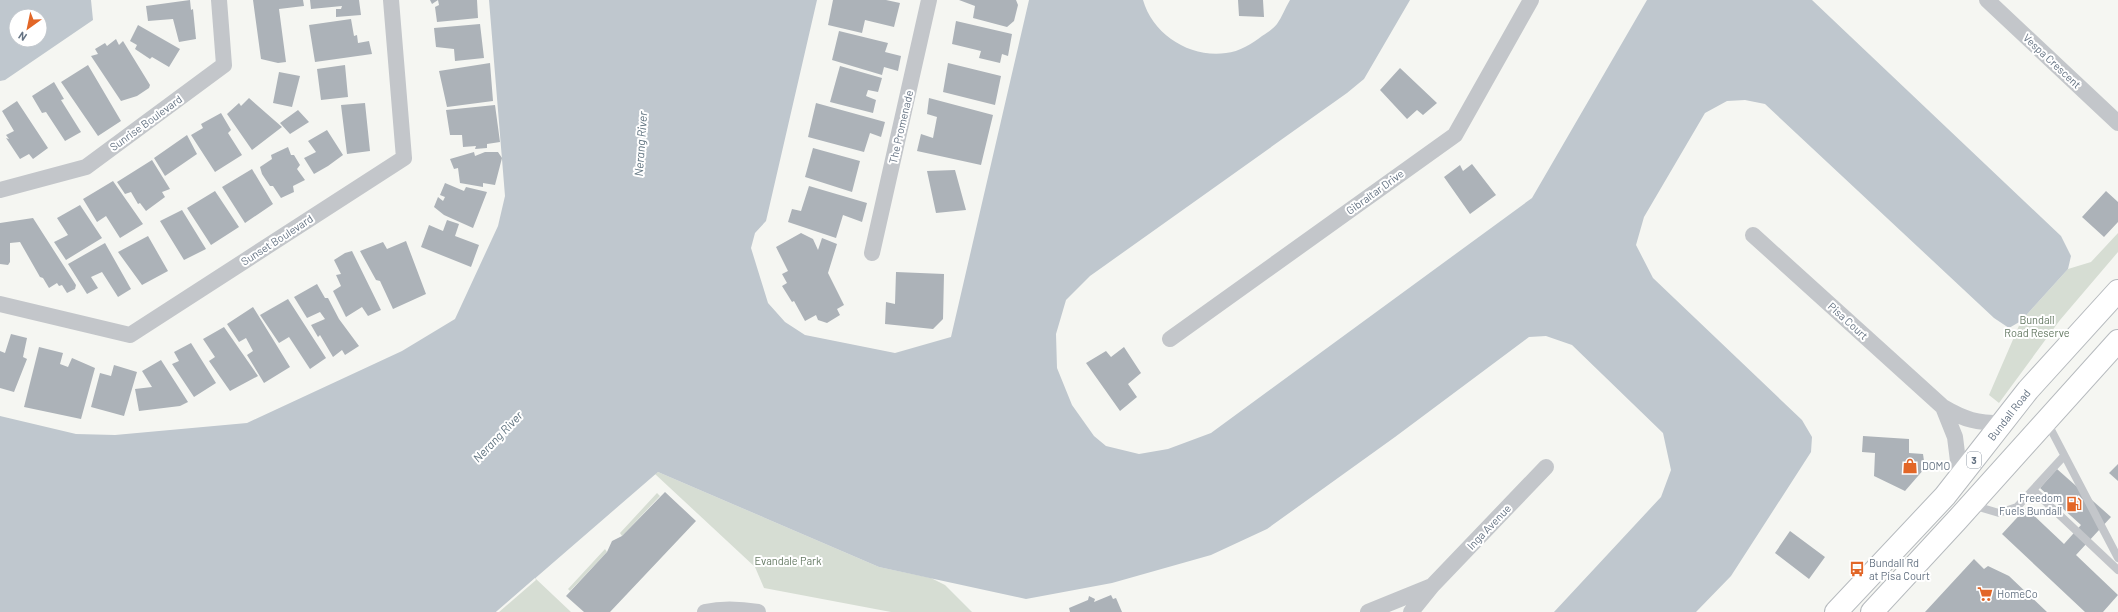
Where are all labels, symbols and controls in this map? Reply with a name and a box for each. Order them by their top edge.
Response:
north arrow [8,8,48,48]
text: N [16,29,29,44]
street label: Vespa Crescent [2021,31,2084,91]
street label: The Promenade [886,89,915,165]
street label: Sunrise Boulevard [107,92,184,153]
water label: Nerang River [631,110,649,177]
street label: Gibraltar Drive [1343,166,1406,217]
street label: Sunset Boulevard [238,211,315,268]
street label: Pisa Court [1826,299,1871,342]
park label: Bundall Road Reserve [2004,313,2070,339]
street label: Bundall Road [1984,386,2033,443]
water label: Nerang River [470,407,525,465]
road number: 3 [1967,452,1981,468]
shop icon: DOMO [1901,457,1919,475]
place label: DOMO [1922,459,1950,472]
place label: Freedom Fuels Bundall [1999,491,2062,517]
fuel station icon: Freedom Fuels Bundall [2065,495,2083,513]
street label: Inga Avenue [1464,501,1513,552]
park label: Evandale Park [754,554,822,567]
place label: Bundall Rd at Pisa Court [1869,556,1930,582]
bus stop icon: Bundall Rd at Pisa Court [1848,560,1866,578]
supermarket icon: HomeCo [1976,585,1994,603]
place label: HomeCo [1997,587,2038,600]

